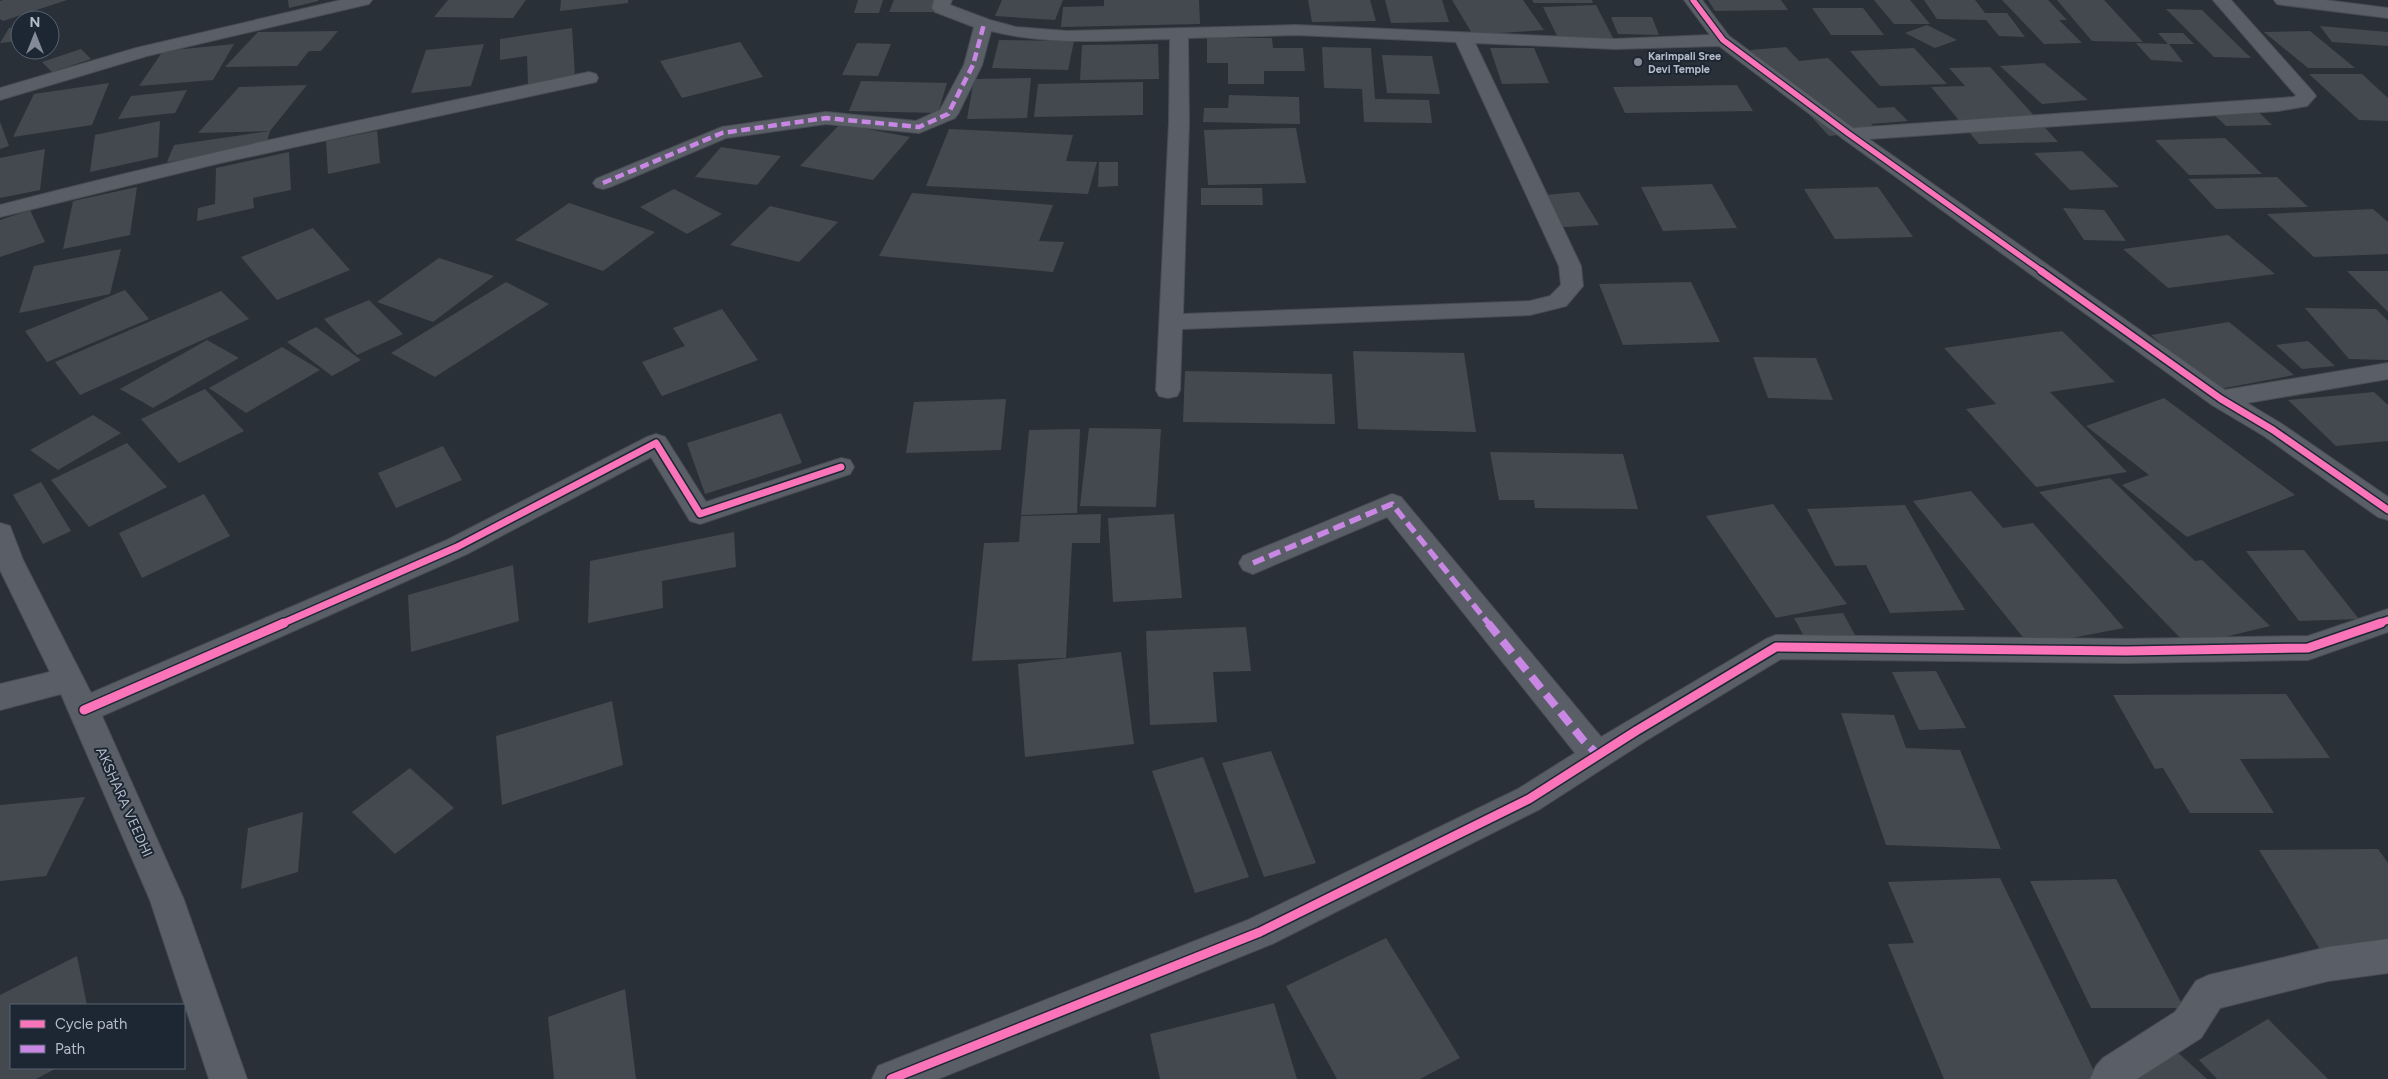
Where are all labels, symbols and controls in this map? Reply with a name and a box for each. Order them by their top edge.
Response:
north arrow [10,10,60,60]
text: N [30,14,40,31]
place label: Karimpali Sree Devi Temple [1648,50,1721,76]
marker: Karimpali Sree Devi Temple [1632,56,1644,68]
street label: AKSHARA VEEDHI [92,744,156,860]
legend [10,1004,185,1069]
text: Cycle path [55,1015,127,1033]
text: Path [55,1040,85,1058]

